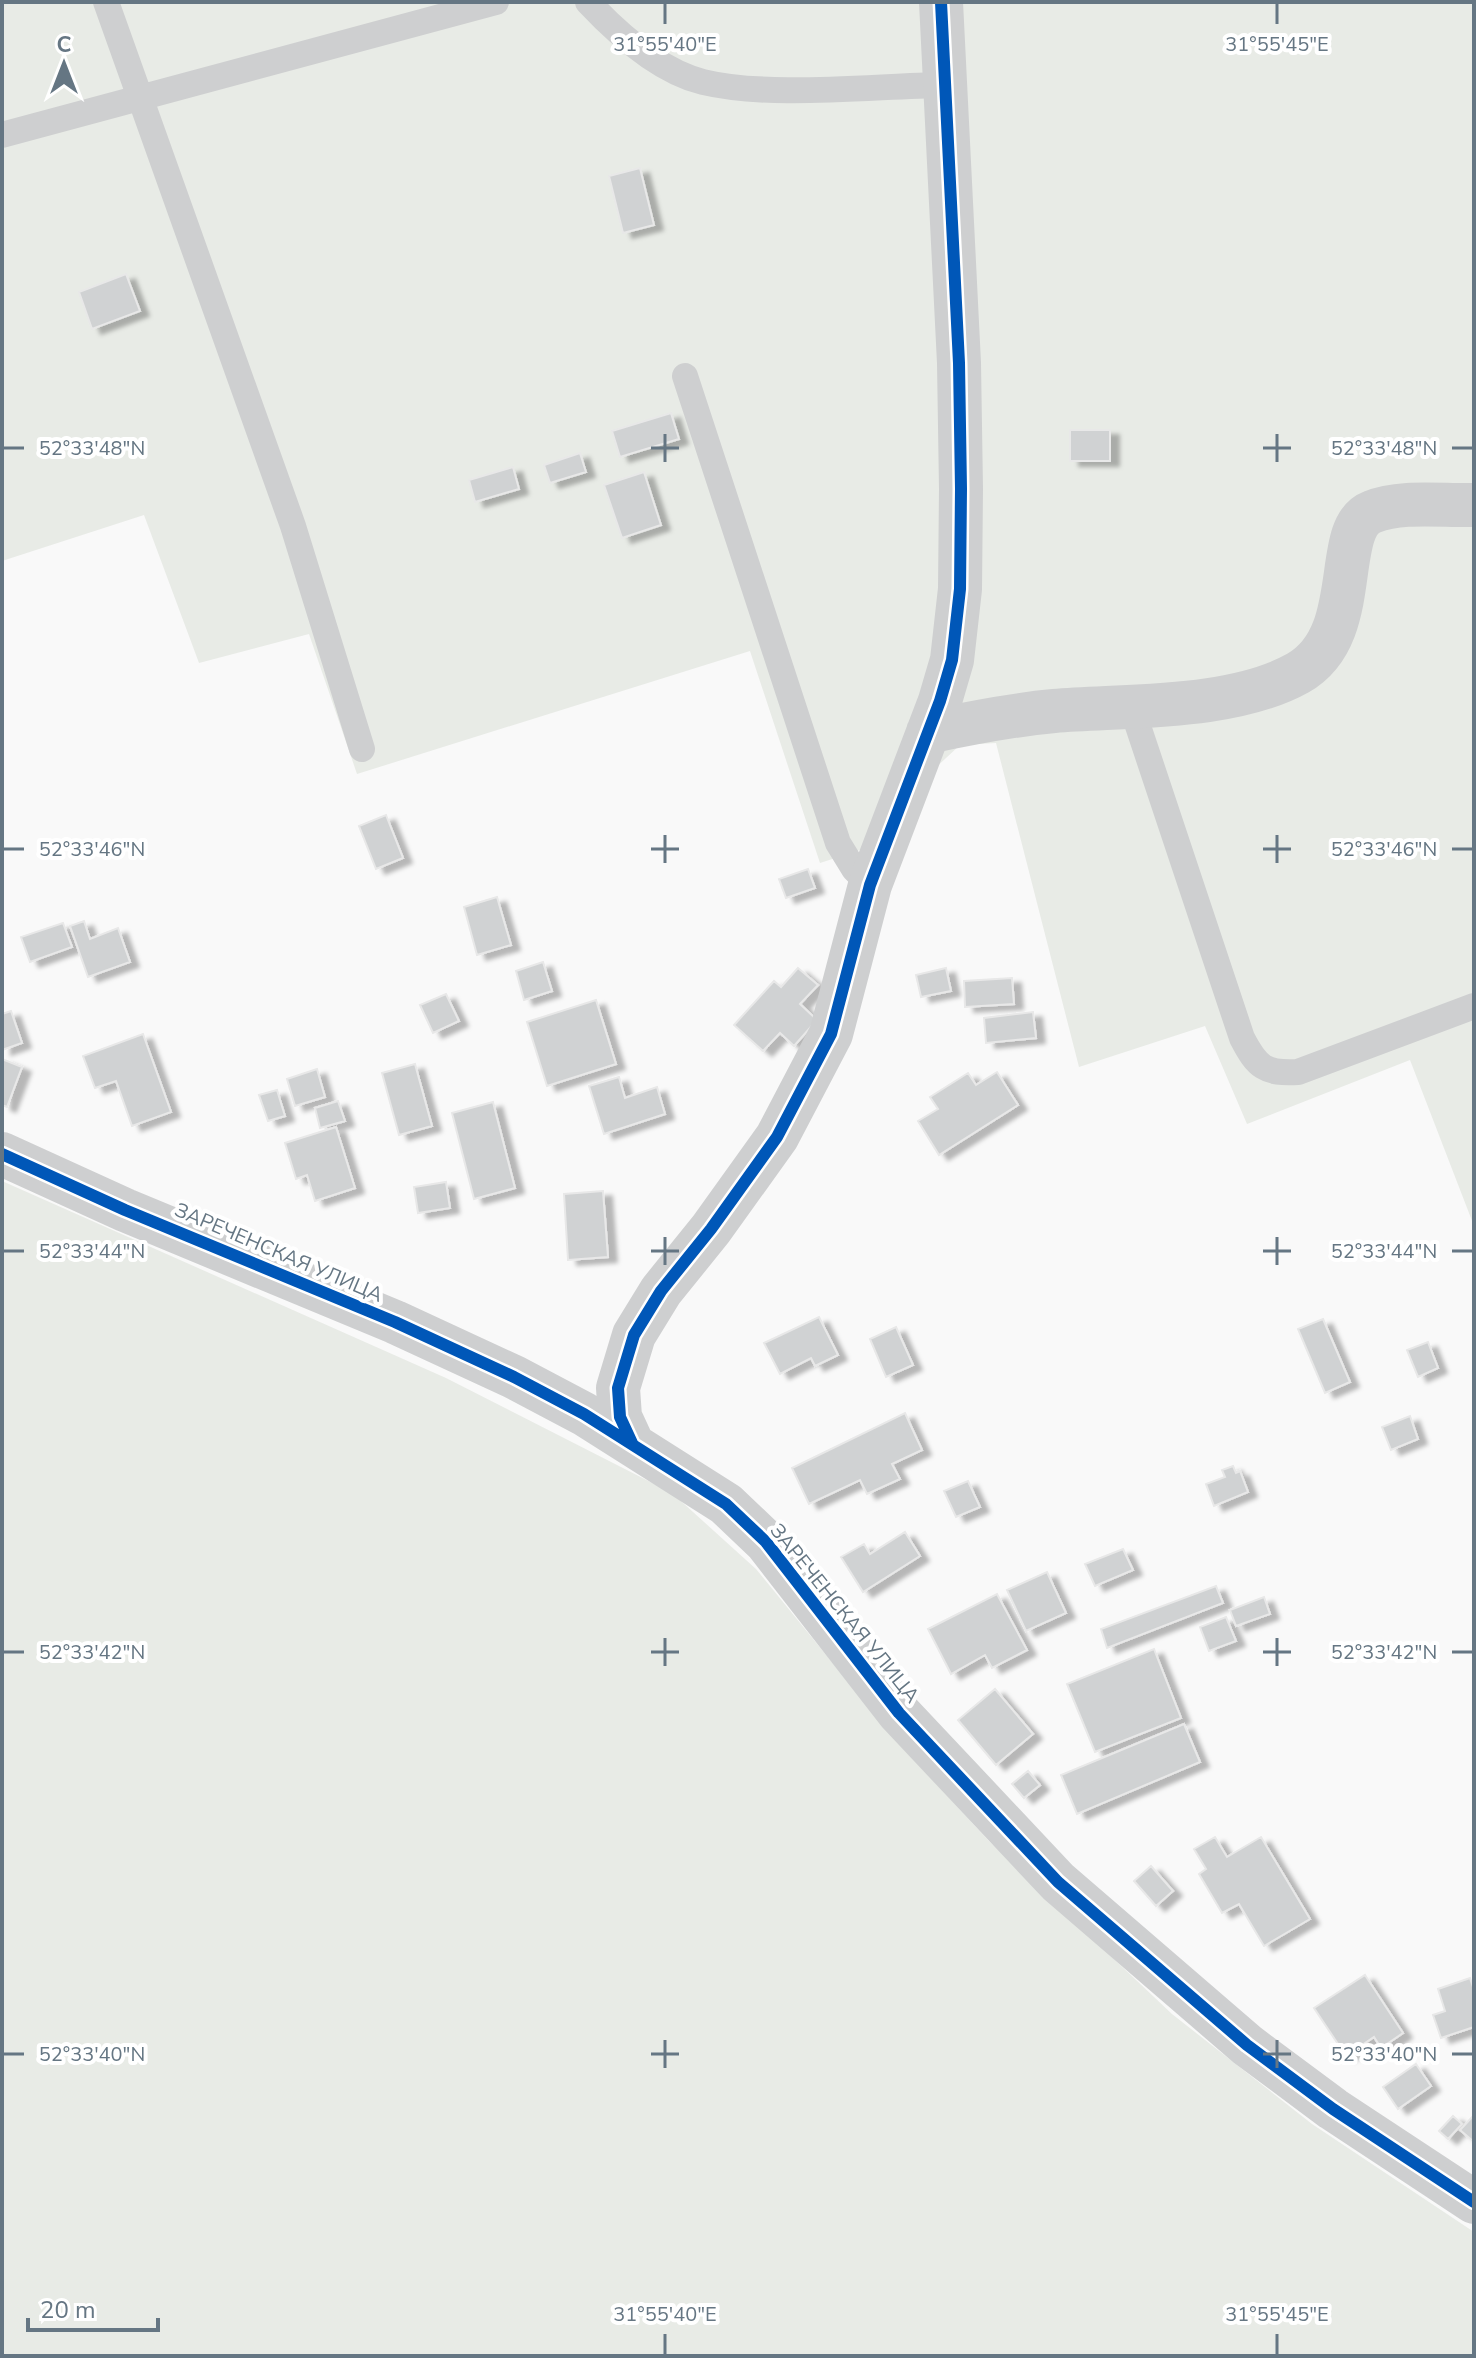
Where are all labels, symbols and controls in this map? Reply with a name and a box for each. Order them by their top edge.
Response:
north arrow [24,24,104,104]
text: С [57,30,72,60]
text: 31°55'40"E [613,31,717,58]
text: 31°55'45"E [1225,31,1329,58]
text: 52°33'48"N [39,435,145,462]
text: 52°33'48"N [1331,435,1437,462]
text: 52°33'46"N [39,836,145,863]
text: 52°33'46"N [1331,836,1437,863]
street label: ЗАРЕЧЕНСКАЯ УЛИЦА [171,1196,387,1309]
text: 52°33'44"N [39,1238,145,1265]
text: 52°33'44"N [1331,1238,1437,1265]
street label: ЗАРЕЧЕНСКАЯ УЛИЦА [764,1518,926,1709]
text: 52°33'42"N [39,1639,145,1666]
text: 52°33'42"N [1331,1639,1437,1666]
text: 52°33'40"N [39,2041,145,2068]
text: 52°33'40"N [1331,2041,1437,2068]
scale bar [28,2282,158,2332]
text: 20 m [40,2294,96,2326]
text: 31°55'40"E [613,2301,717,2328]
text: 31°55'45"E [1225,2301,1329,2328]

